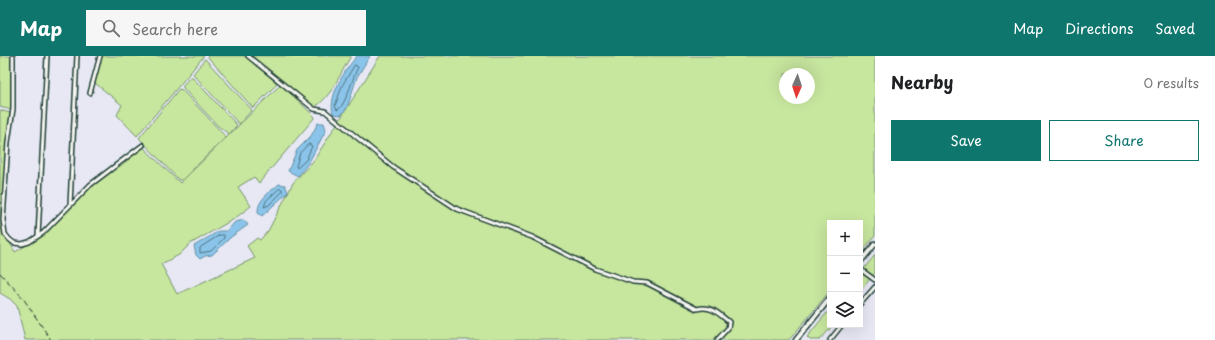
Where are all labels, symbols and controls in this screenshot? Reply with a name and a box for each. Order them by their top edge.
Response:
search box [86,10,366,46]
text: Map [20,14,62,42]
icon: search [100,17,122,39]
text: Search here [132,17,218,40]
text: Map [1013,18,1043,39]
text: Directions [1065,18,1133,39]
text: Saved [1155,18,1195,39]
north arrow [779,68,815,104]
text: Nearby [891,69,953,95]
text: 0 results [1144,73,1199,92]
button: Save [891,120,1041,161]
button: Share [1049,120,1199,161]
map controls [827,220,863,328]
button: + [827,220,863,256]
button: − [827,256,863,292]
button: layers [827,292,863,328]

